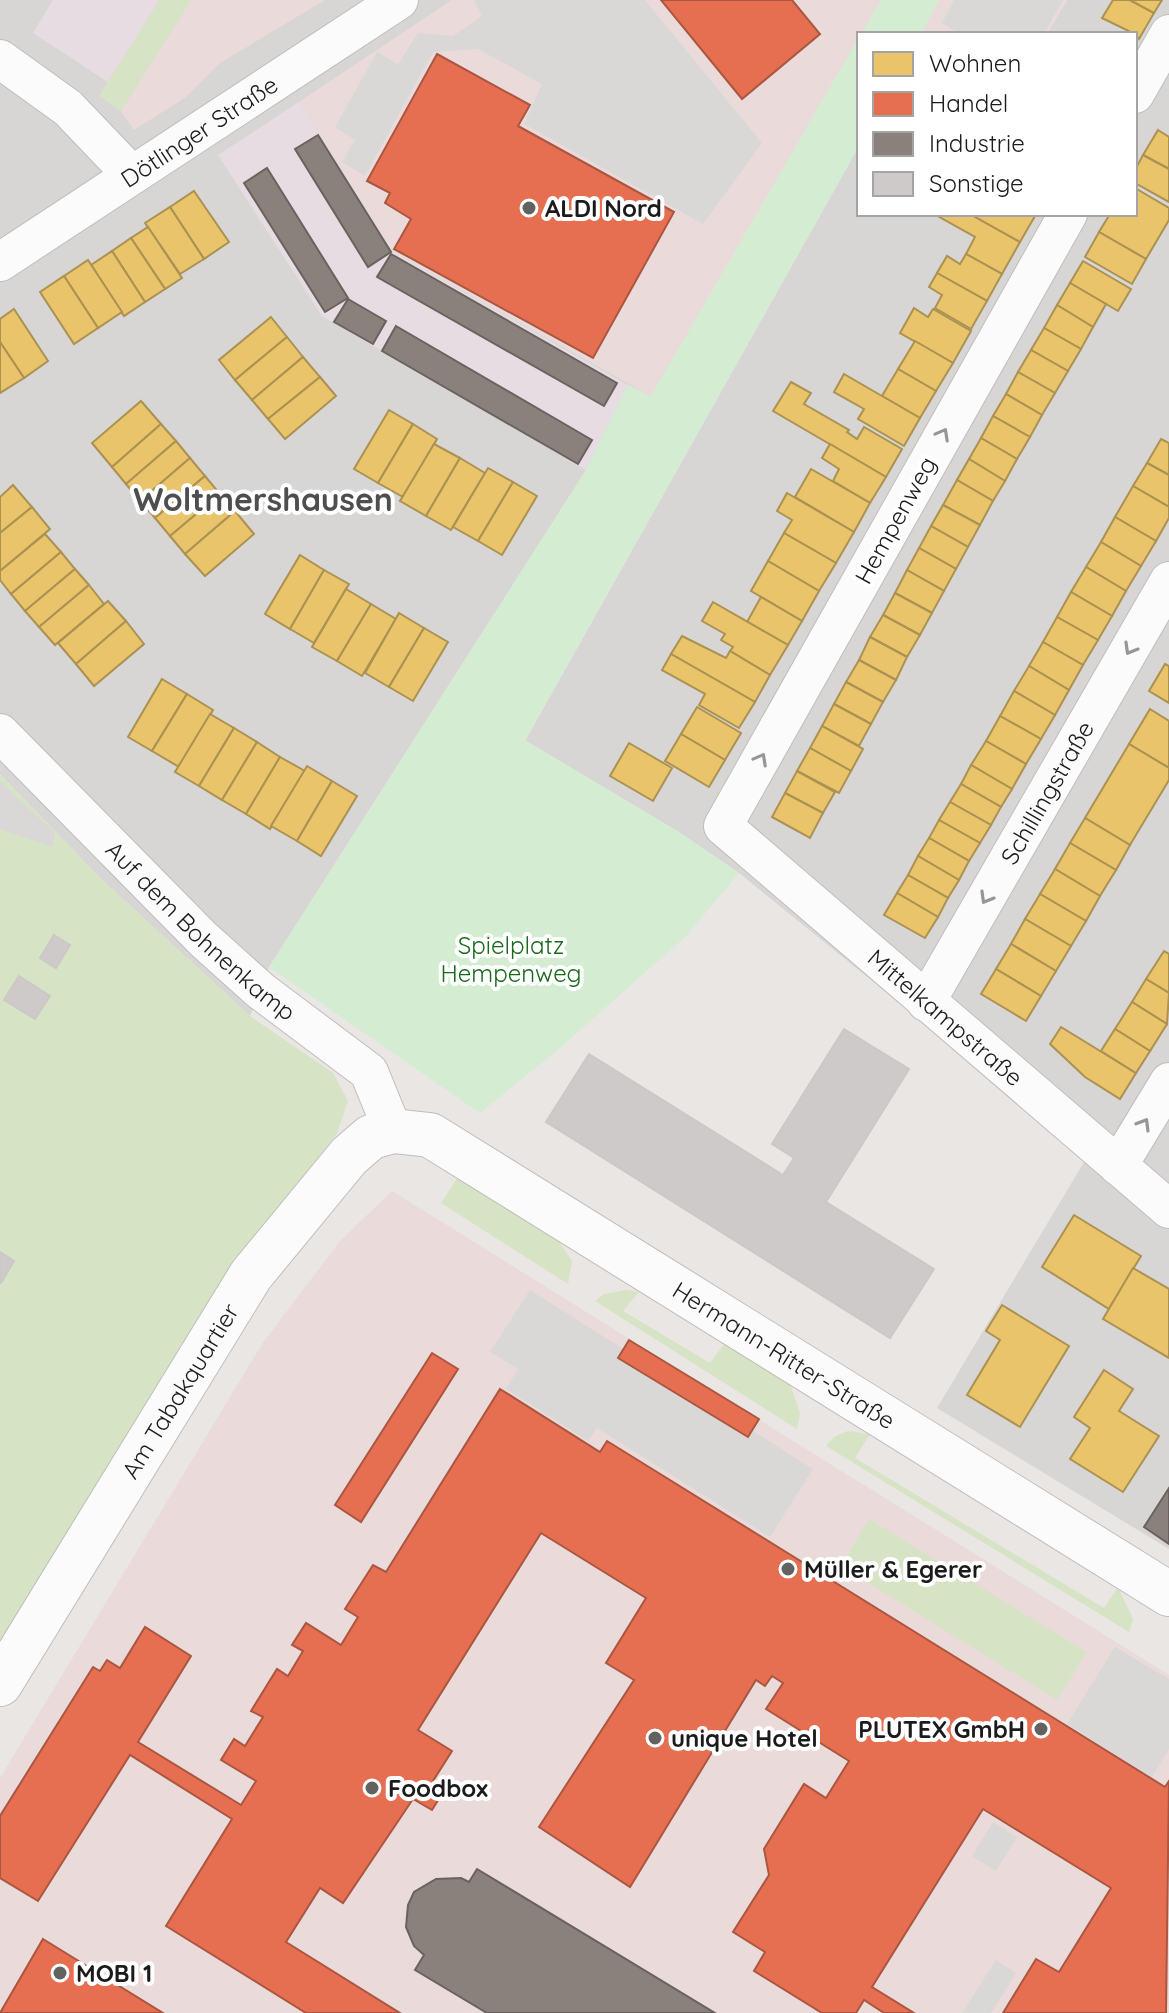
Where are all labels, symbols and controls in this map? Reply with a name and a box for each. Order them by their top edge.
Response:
legend [857,32,1137,216]
text: Wohnen [929,48,1021,78]
street label: Dötlinger Straße [115,69,283,194]
text: Handel [929,88,1008,118]
text: Industrie [929,128,1025,158]
text: Sonstige [929,168,1023,198]
place label: ALDI Nord [545,193,662,223]
marker: ALDI Nord [520,199,538,217]
one-way arrow [934,428,949,443]
street label: Hempenweg [848,451,942,589]
district label: Woltmershausen [133,479,393,519]
one-way arrow [1124,640,1140,655]
street label: Schillingstraße [994,715,1100,869]
one-way arrow [751,753,767,767]
street label: Auf dem Bohnenkamp [100,834,302,1027]
one-way arrow [980,889,996,904]
park label: Spielplatz Hempenweg [440,930,582,988]
street label: Mittelkampstraße [862,942,1029,1092]
one-way arrow [1134,1118,1149,1133]
street label: Hermann-Ritter-Straße [667,1275,901,1435]
street label: Am Tabakquartier [115,1298,245,1484]
place label: Müller & Egerer [804,1554,982,1584]
marker: Müller & Egerer [779,1560,797,1578]
place label: PLUTEX GmbH [858,1714,1025,1744]
marker: PLUTEX GmbH [1032,1720,1050,1738]
place label: unique Hotel [671,1723,818,1753]
marker: unique Hotel [646,1729,664,1747]
place label: Foodbox [388,1773,488,1803]
marker: Foodbox [363,1779,381,1797]
place label: MOBI 1 [76,1958,152,1988]
marker: MOBI 1 [51,1964,69,1982]

